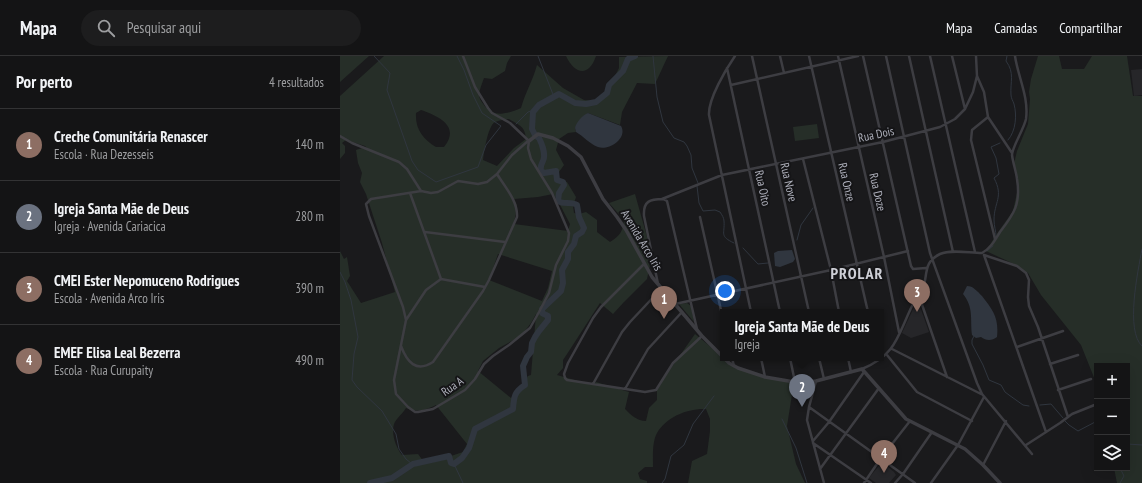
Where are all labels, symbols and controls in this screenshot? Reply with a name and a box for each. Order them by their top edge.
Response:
search box [81,10,361,46]
text: Mapa [20,16,57,40]
icon: search [95,17,117,39]
text: Pesquisar aqui [127,18,201,37]
text: Mapa [946,19,972,37]
text: Camadas [994,19,1037,37]
text: Compartilhar [1059,19,1122,37]
text: Por perto [16,71,72,93]
text: 4 resultados [269,74,324,91]
street label: Rua Dois [857,123,895,145]
text: Creche Comunitária Renascer [54,127,208,146]
text: 1 [26,136,32,153]
text: 140 m [295,136,324,153]
text: Escola · Rua Dezesseis [54,146,154,163]
street label: Rua Nove [777,161,801,203]
street label: Rua Onze [835,161,859,203]
street label: Rua Oito [752,169,774,207]
street label: Rua Doze [866,171,890,213]
text: Igreja Santa Mãe de Deus [54,199,189,218]
street label: Avenida Arco Iris [618,207,666,273]
text: 2 [26,208,32,225]
text: 280 m [295,208,324,225]
text: Igreja · Avenida Cariacica [54,218,166,235]
district label: PROLAR [830,263,884,283]
text: CMEI Ester Nepomuceno Rodrigues [54,271,239,290]
pin: 3 [904,279,930,312]
text: 3 [26,280,32,297]
text: 390 m [295,280,324,297]
your location [715,281,735,301]
pin: 1 [651,286,677,319]
text: Escola · Avenida Arco Iris [54,290,164,307]
popup [720,309,884,361]
text: Igreja Santa Mãe de Deus [734,317,870,336]
text: Igreja [734,336,760,353]
text: EMEF Elisa Leal Bezerra [54,343,180,362]
text: 4 [26,352,32,369]
text: 490 m [295,352,324,369]
text: Escola · Rua Curupaity [54,362,153,379]
map controls [1094,363,1130,471]
button: + [1094,363,1130,399]
street label: Rua A [438,373,466,399]
pin: 2 [789,374,815,407]
button: − [1094,399,1130,435]
button: layers [1094,435,1130,471]
pin: 4 [871,440,897,473]

